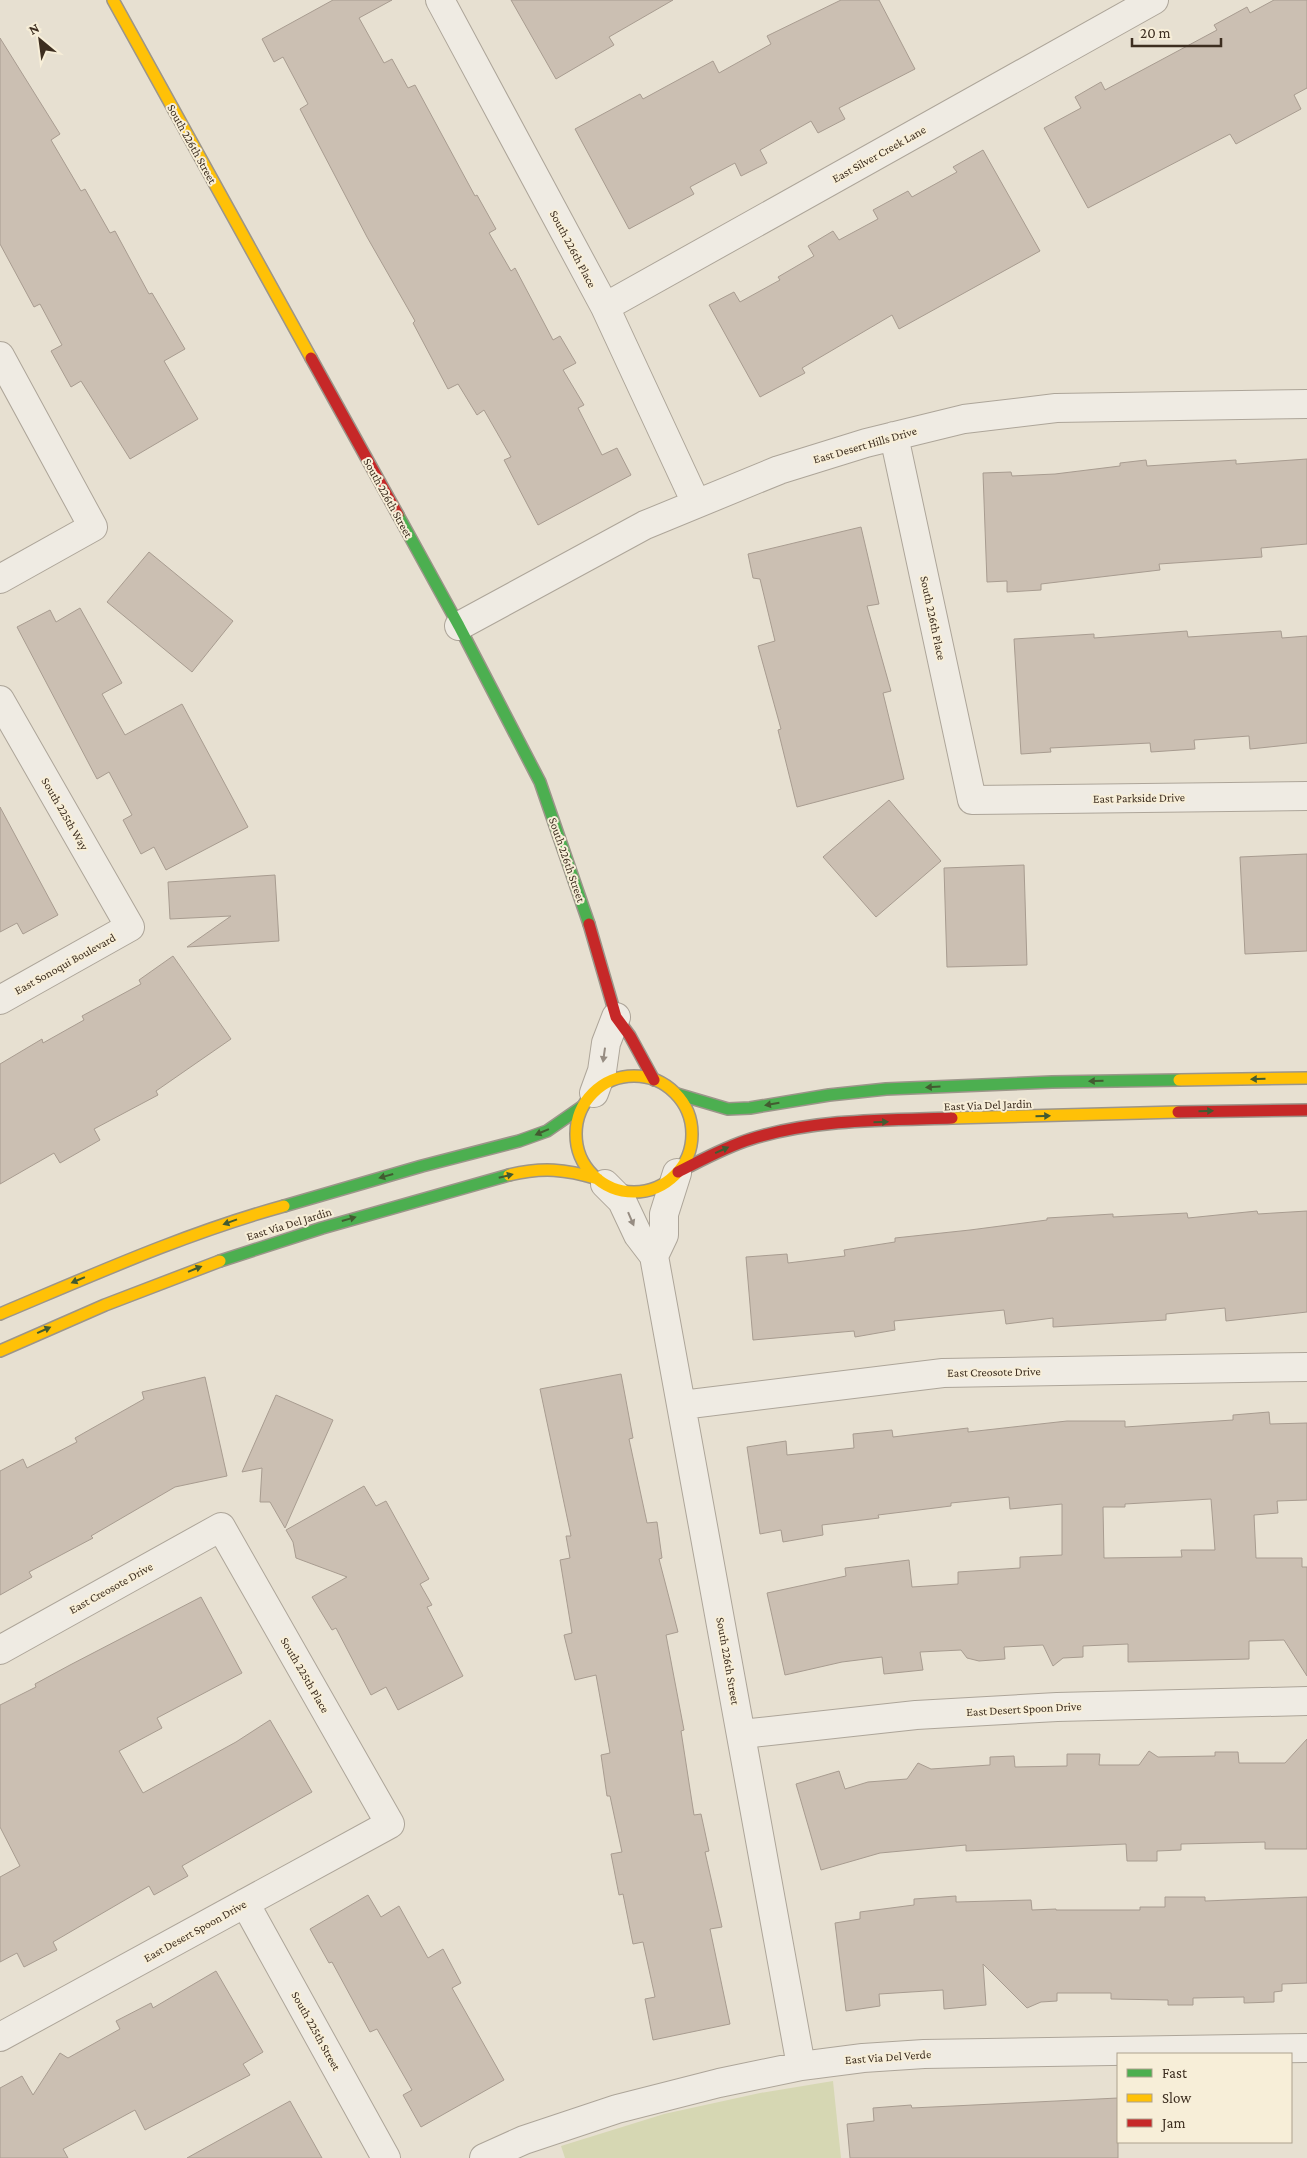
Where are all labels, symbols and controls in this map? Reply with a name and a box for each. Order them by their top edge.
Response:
north arrow [15,15,65,65]
scale bar [1132,15,1221,47]
text: N [26,19,42,38]
text: 20 m [1140,25,1171,41]
street label: South 226th Street [164,102,220,187]
street label: East Silver Creek Lane [830,122,928,186]
street label: South 226th Place [547,208,599,290]
street label: East Desert Hills Drive [812,424,918,466]
street label: South 226th Street [360,456,416,541]
street label: South 226th Place [917,575,949,661]
street label: South 225th Way [39,775,92,853]
street label: East Parkside Drive [1093,790,1185,806]
street label: South 226th Street [546,816,588,905]
street label: East Sonoqui Boulevard [12,930,119,998]
one-way arrow [600,1047,608,1063]
one-way arrow [1250,1075,1266,1083]
one-way arrow [1088,1077,1104,1085]
one-way arrow [925,1083,941,1091]
street label: East Via Del Jardin [944,1096,1033,1114]
one-way arrow [764,1101,780,1109]
one-way arrow [1198,1107,1214,1115]
one-way arrow [1035,1112,1051,1120]
one-way arrow [873,1118,889,1126]
one-way arrow [534,1128,549,1136]
one-way arrow [715,1145,729,1153]
one-way arrow [378,1172,393,1180]
one-way arrow [498,1172,513,1180]
street label: East Via Del Jardin [245,1204,334,1244]
one-way arrow [628,1212,636,1226]
one-way arrow [342,1215,357,1223]
one-way arrow [223,1219,238,1226]
one-way arrow [188,1265,202,1273]
one-way arrow [70,1276,85,1284]
one-way arrow [37,1326,51,1334]
street label: East Creosote Drive [947,1364,1041,1380]
street label: East Creosote Drive [67,1559,155,1617]
street label: South 226th Street [713,1616,743,1707]
street label: South 225th Place [278,1635,332,1715]
street label: East Desert Spoon Drive [966,1699,1082,1719]
street label: East Desert Spoon Drive [141,1897,249,1965]
street label: South 225th Street [288,1989,344,2074]
street label: East Via Del Verde [844,2047,932,2067]
legend [1117,2053,1292,2143]
text: Fast [1162,2065,1188,2081]
text: Slow [1162,2090,1192,2106]
text: Jam [1160,2115,1185,2132]

